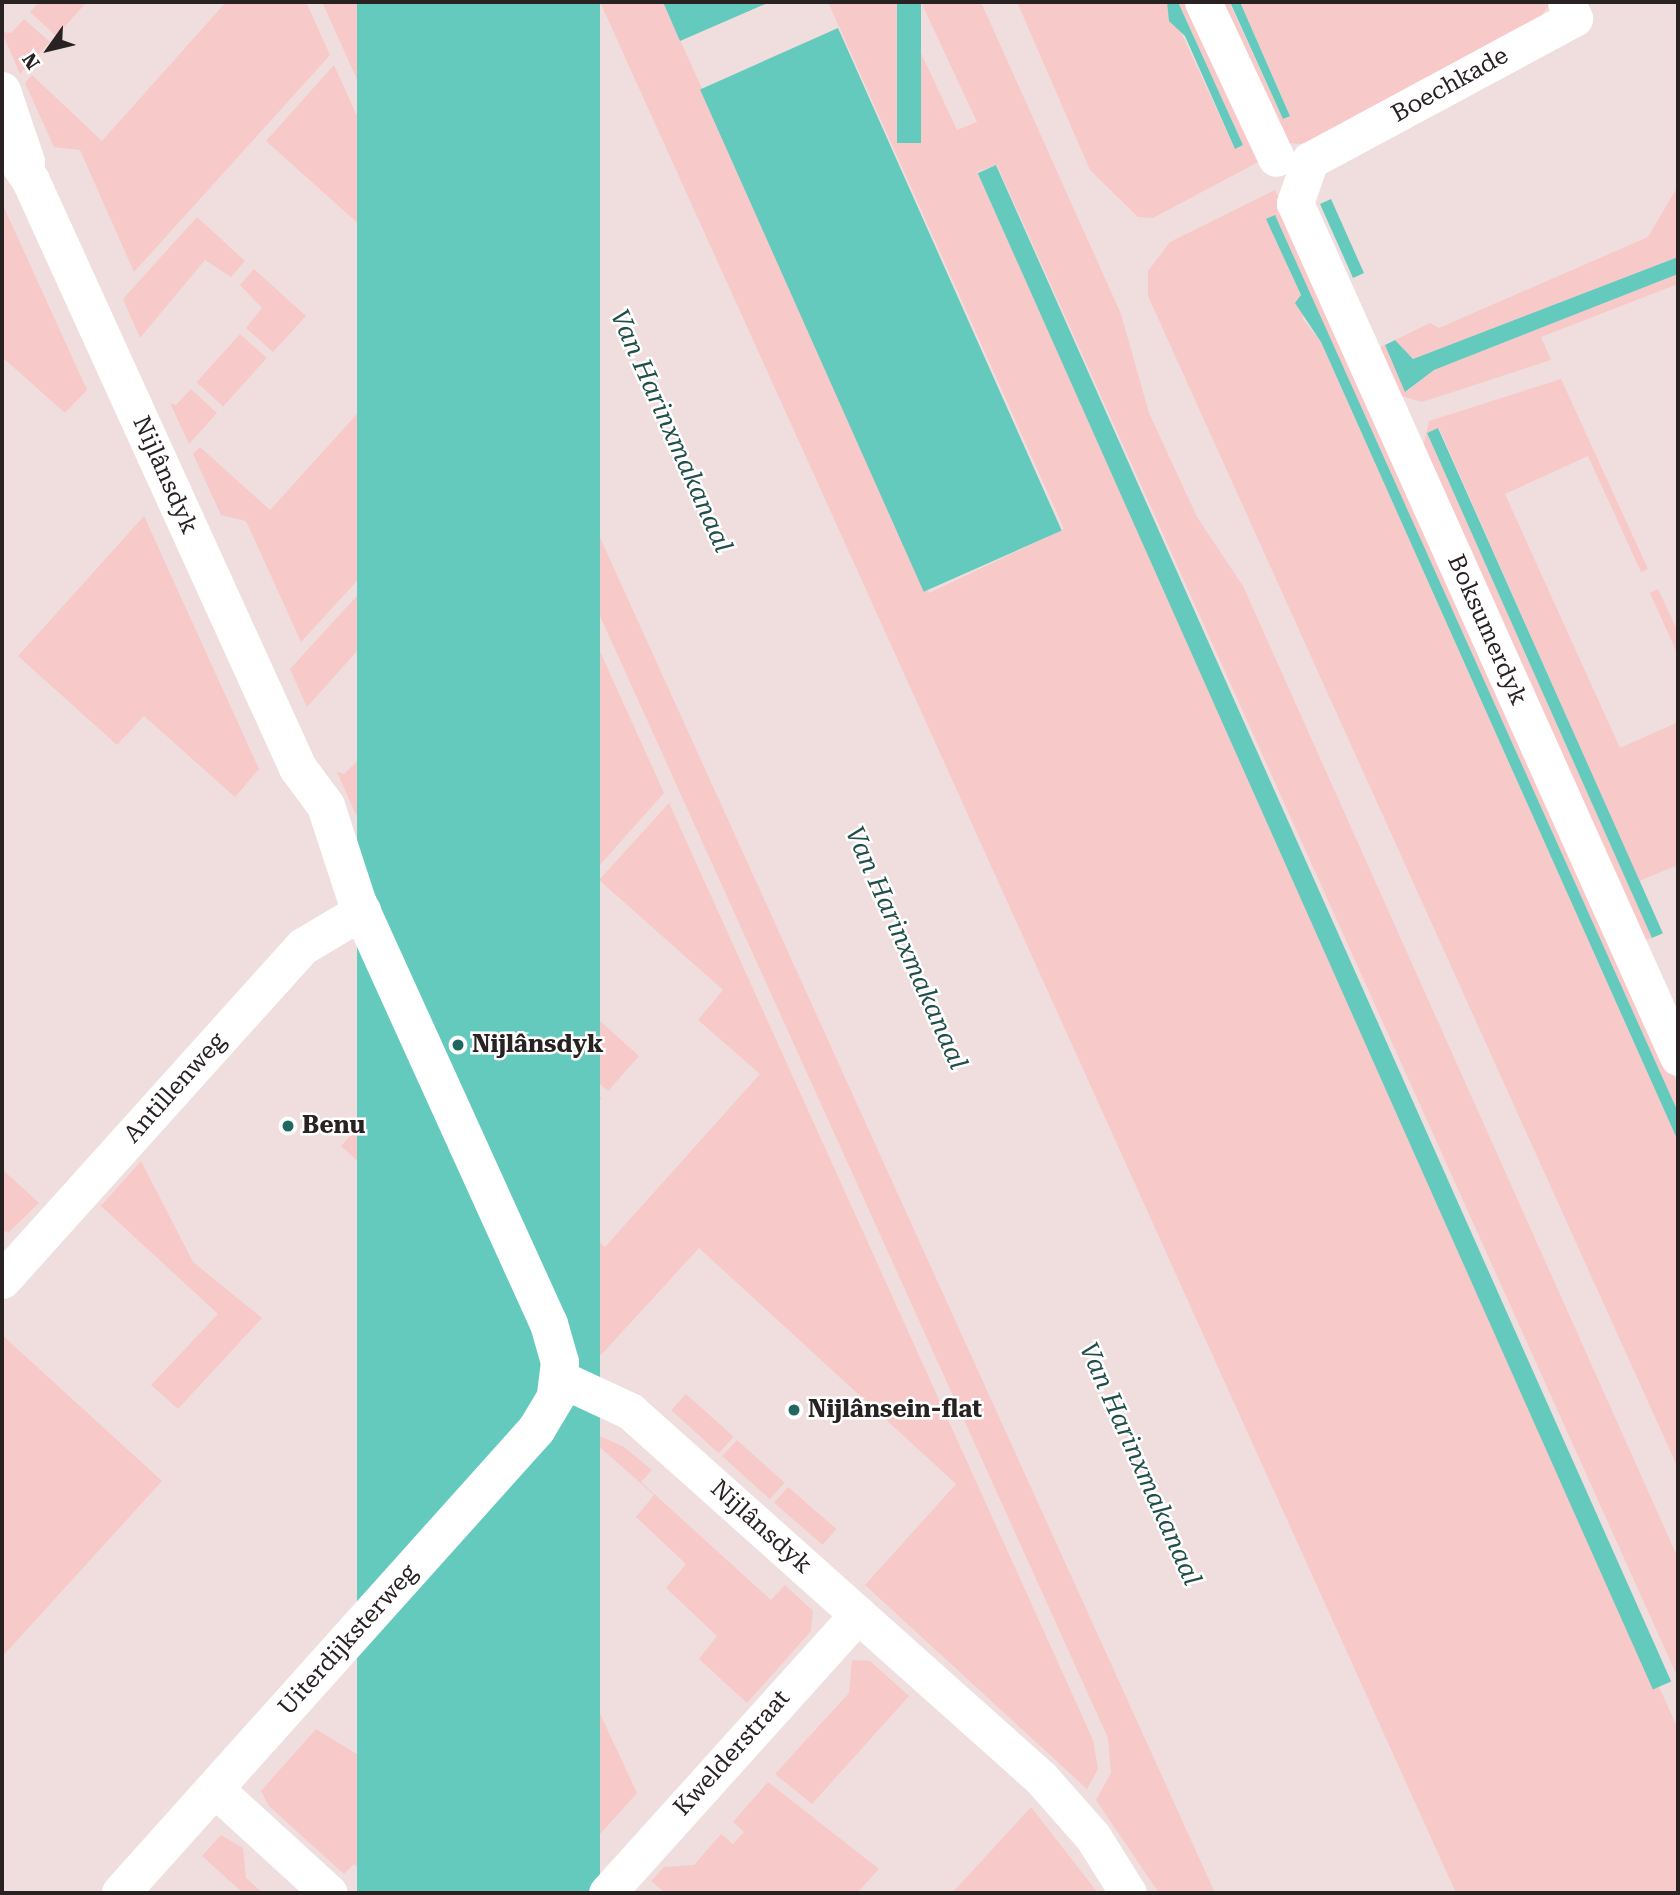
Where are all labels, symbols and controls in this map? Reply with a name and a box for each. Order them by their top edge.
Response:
north arrow [14,14,84,84]
street label: Boechkade [1387,41,1513,129]
text: N [18,49,45,74]
water label: Van Harinxmakanaal [603,305,739,557]
street label: Nijlânsdyk [126,412,204,538]
street label: Boksumerdyk [1441,550,1533,710]
water label: Van Harinxmakanaal [838,822,974,1074]
street label: Antillenweg [118,1027,232,1149]
place label: Nijlânsdyk [472,1031,603,1059]
marker: Nijlânsdyk [450,1037,466,1053]
place label: Benu [302,1112,365,1140]
marker: Benu [280,1118,296,1134]
water label: Van Harinxmakanaal [1072,1338,1208,1590]
place label: Nijlânsein-flat [808,1396,982,1424]
marker: Nijlânsein-flat [786,1402,802,1418]
street label: Nijlânsdyk [705,1474,817,1580]
street label: Uiterdijksterweg [273,1559,423,1721]
street label: Kwelderstraat [668,1684,796,1822]

